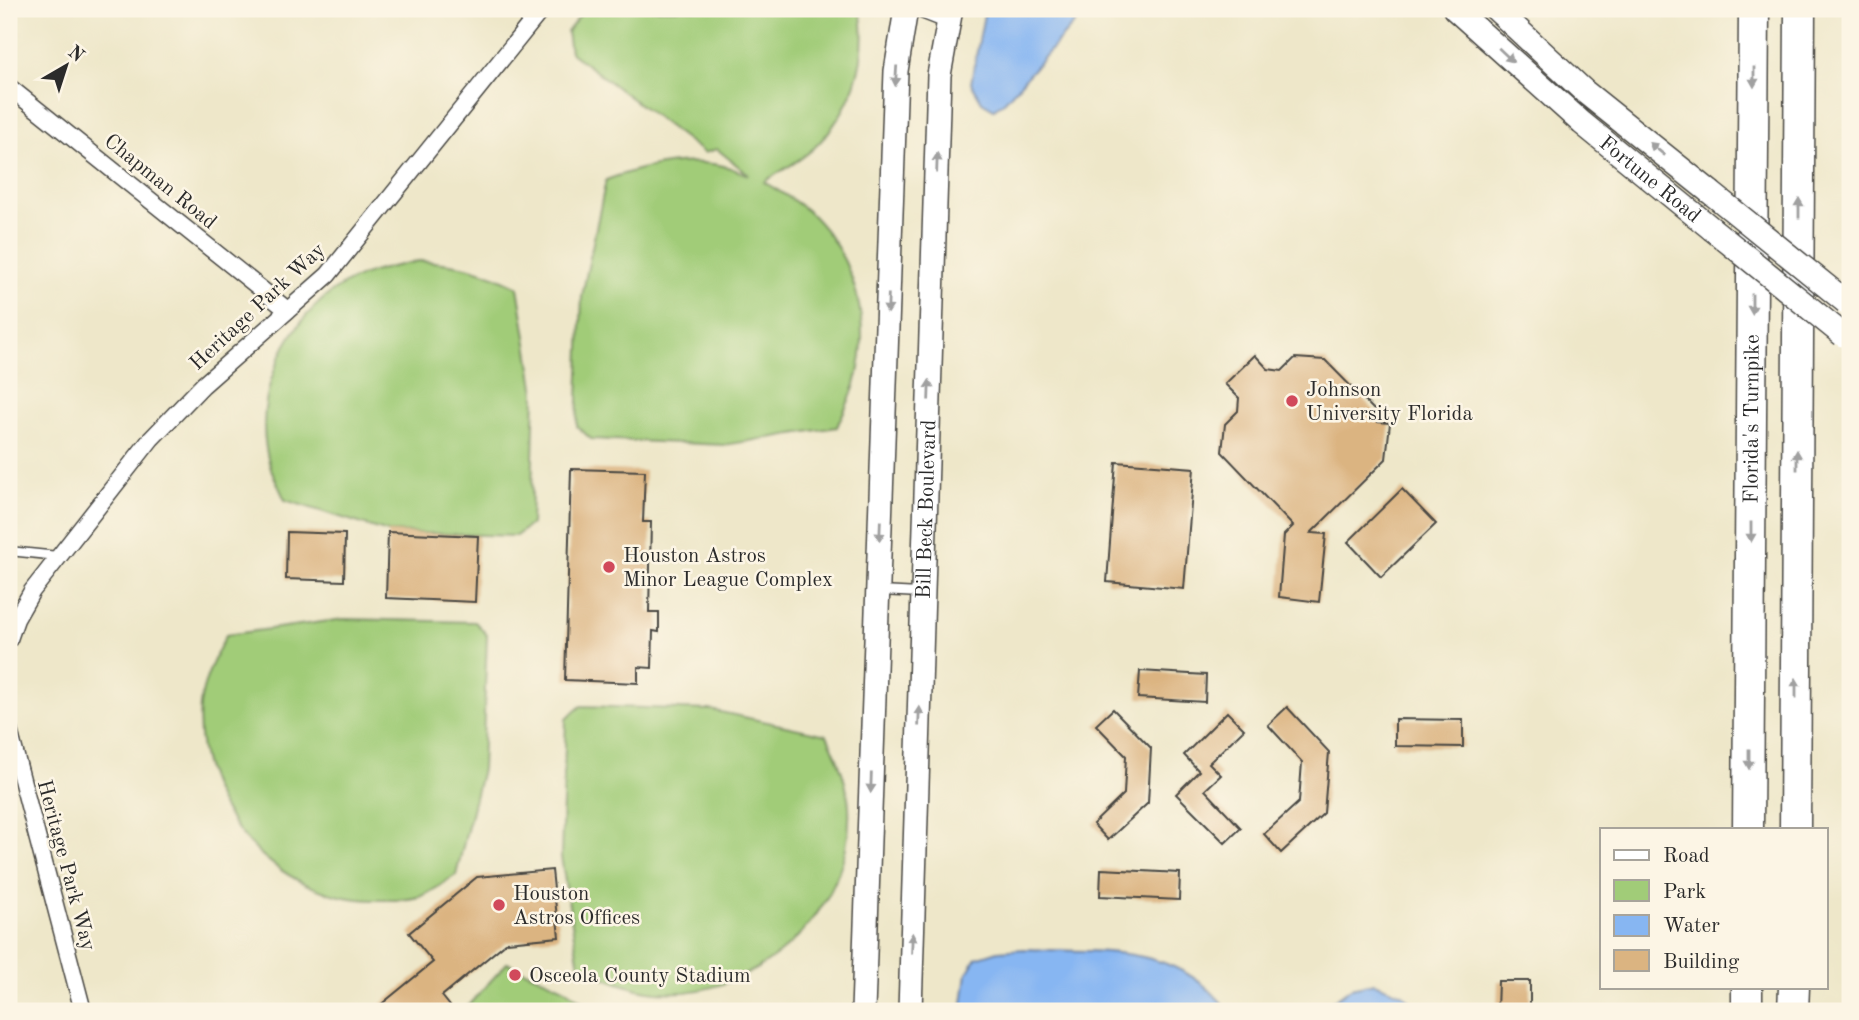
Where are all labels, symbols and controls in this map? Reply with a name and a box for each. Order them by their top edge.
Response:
north arrow [32,32,102,102]
text: N [64,43,87,67]
one-way arrow [1497,46,1514,62]
one-way arrow [890,65,901,87]
one-way arrow [1748,66,1760,88]
street label: Chapman Road [100,131,220,234]
street label: Fortune Road [1595,133,1704,227]
one-way arrow [1648,142,1666,157]
one-way arrow [931,152,942,174]
one-way arrow [1793,197,1805,219]
street label: Heritage Park Way [186,239,330,375]
one-way arrow [882,293,893,315]
one-way arrow [1746,294,1758,316]
street label: Florida's Turnpike [1741,334,1764,504]
one-way arrow [924,379,935,401]
place label: Johnson University Florida [1306,380,1473,425]
marker: Johnson University Florida [1284,393,1300,409]
street label: Bill Beck Boulevard [914,419,940,599]
one-way arrow [1791,449,1803,471]
one-way arrow [874,520,885,542]
one-way arrow [1745,521,1756,543]
place label: Houston Astros Minor League Complex [623,546,833,591]
marker: Houston Astros Minor League Complex [601,559,617,575]
one-way arrow [1790,676,1802,698]
one-way arrow [914,704,925,726]
one-way arrow [1743,749,1755,771]
one-way arrow [866,772,877,794]
street label: Heritage Park Way [33,778,98,953]
legend [1600,828,1828,988]
text: Road [1663,846,1710,867]
text: Park [1663,882,1706,903]
place label: Houston Astros Offices [513,884,640,929]
marker: Houston Astros Offices [491,897,507,913]
text: Water [1663,916,1720,937]
one-way arrow [907,932,918,954]
text: Building [1663,952,1740,973]
place label: Osceola County Stadium [529,966,751,987]
marker: Osceola County Stadium [507,967,523,983]

